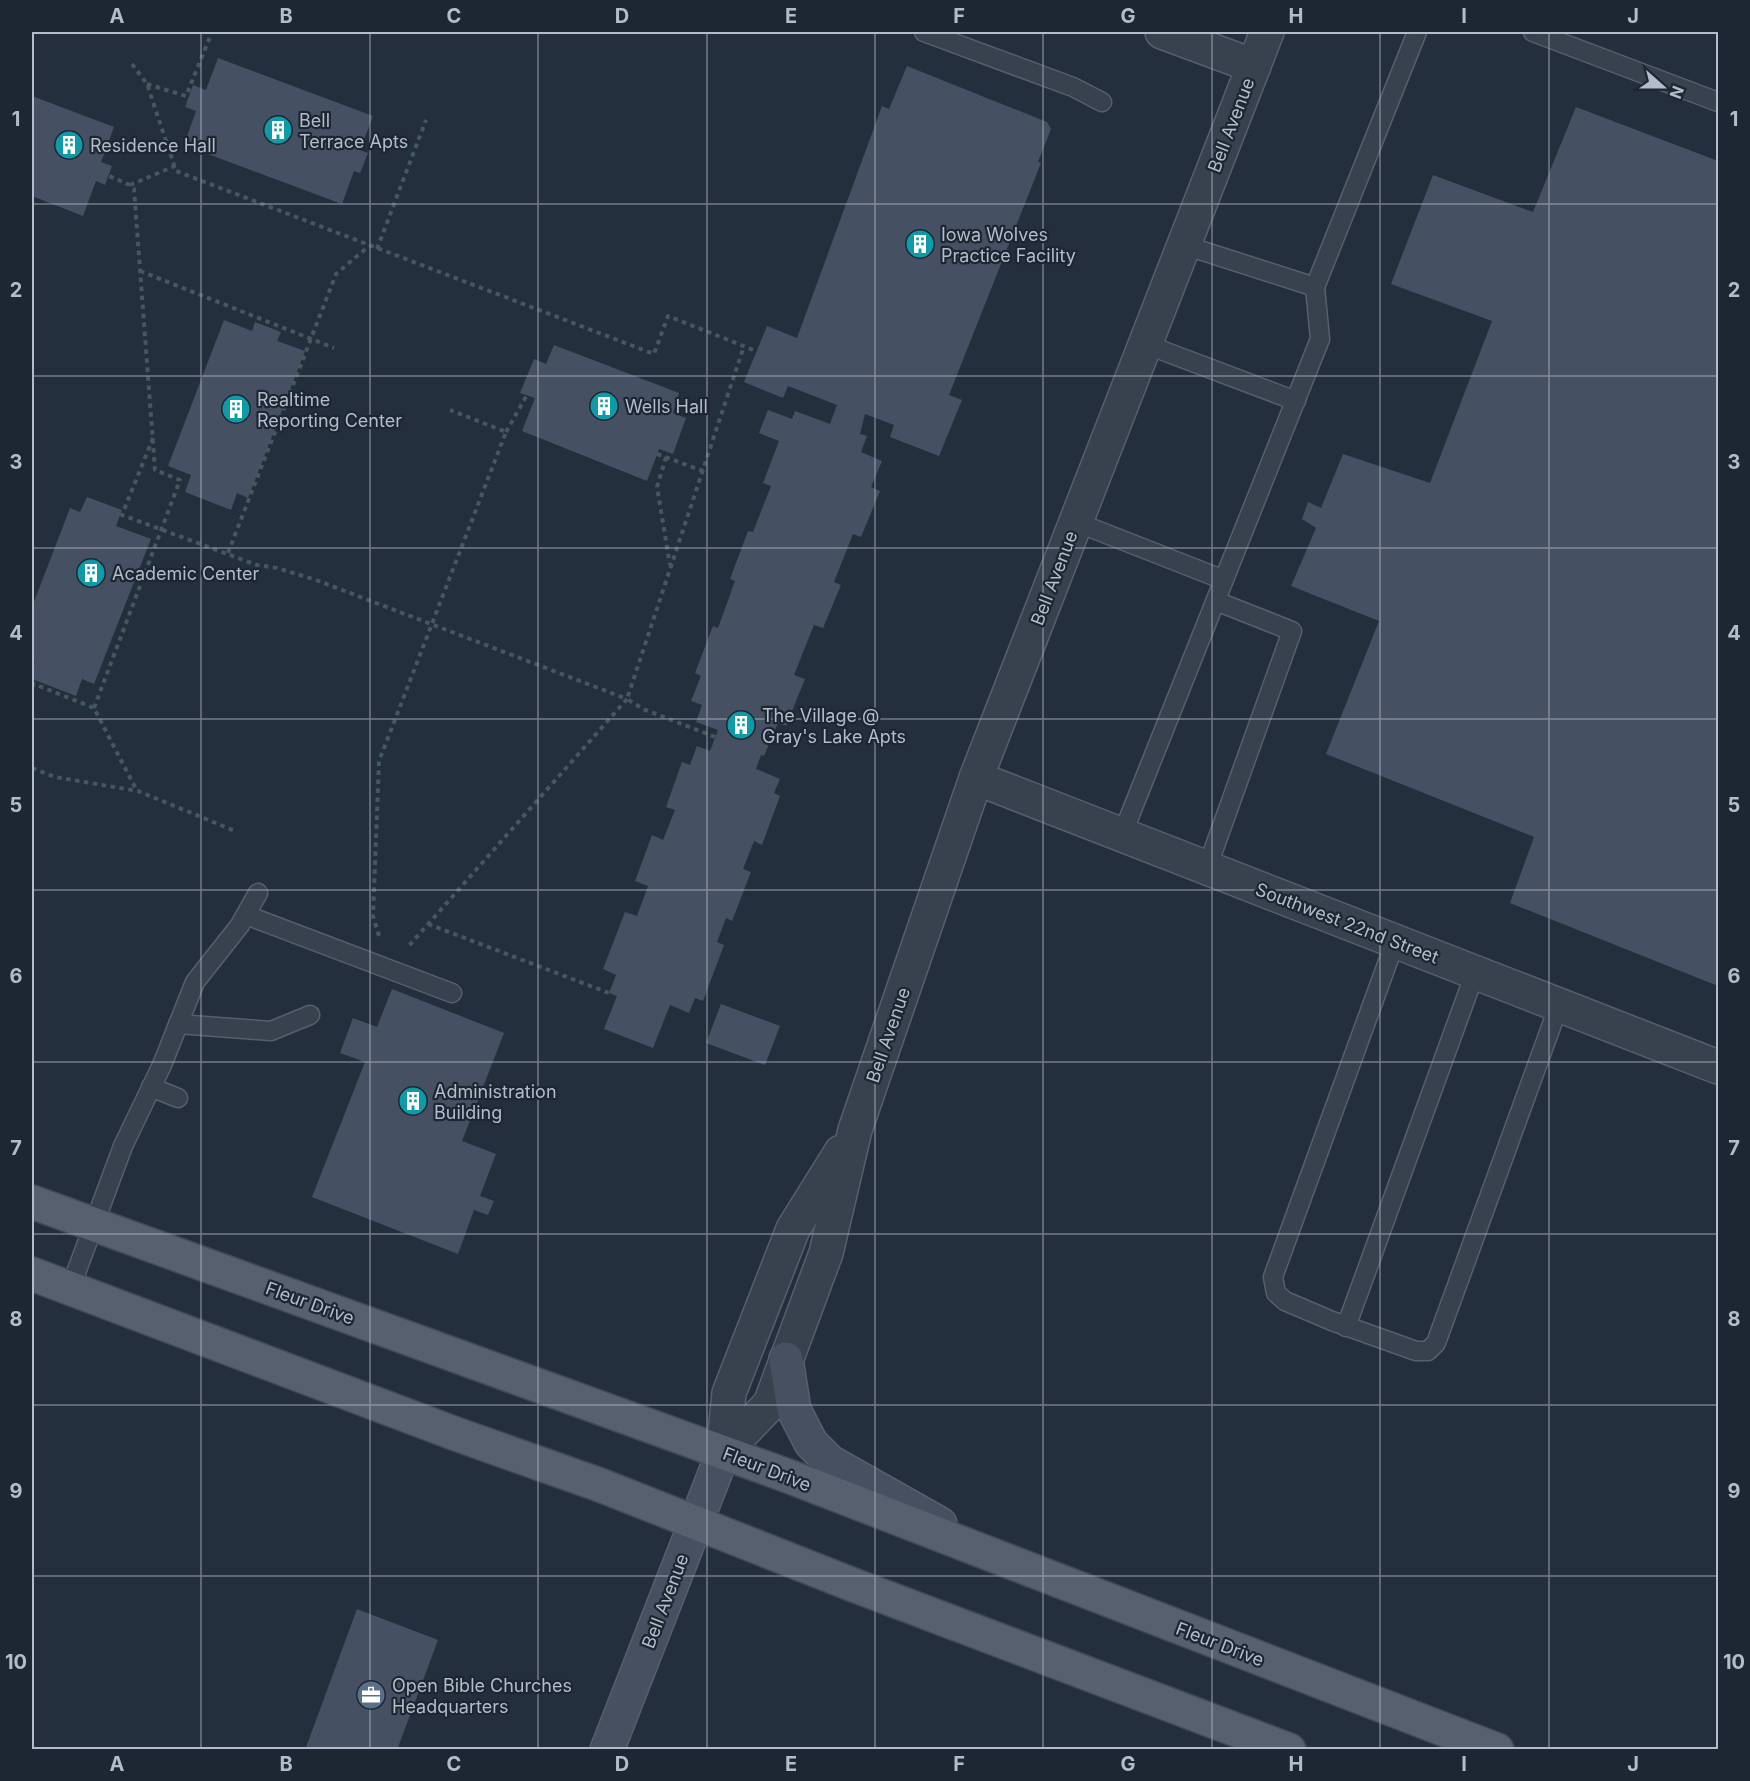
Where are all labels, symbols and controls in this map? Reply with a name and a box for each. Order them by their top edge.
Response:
text: A [110,4,125,28]
text: B [279,4,293,28]
text: C [447,4,461,28]
text: D [615,4,629,28]
text: E [785,4,797,28]
text: F [953,4,965,28]
text: G [1120,4,1136,28]
text: H [1289,4,1303,28]
text: I [1461,4,1467,28]
text: J [1627,4,1639,28]
north arrow [1633,57,1693,117]
street label: Bell Avenue [1203,75,1259,175]
text: N [1665,83,1689,102]
text: 1 [12,107,20,131]
text: 1 [1730,107,1738,131]
place label: Bell Terrace Apts [299,110,408,152]
building icon: Bell Terrace Apts [262,114,294,146]
building icon: Residence Hall [53,129,85,161]
place label: Residence Hall [90,135,216,156]
place label: Iowa Wolves Practice Facility [941,224,1076,266]
building icon: Iowa Wolves Practice Facility [904,228,936,260]
text: 2 [10,278,22,302]
text: 2 [1728,278,1740,302]
place label: Realtime Reporting Center [257,389,402,431]
building icon: Wells Hall [588,390,620,422]
building icon: Realtime Reporting Center [220,393,252,425]
place label: Wells Hall [625,396,708,417]
text: 3 [10,450,22,474]
text: 3 [1728,450,1740,474]
street label: Bell Avenue [1026,528,1082,628]
building icon: Academic Center [75,557,107,589]
place label: Academic Center [112,563,259,584]
text: 4 [9,621,23,645]
text: 4 [1727,621,1741,645]
place label: The Village @ Gray's Lake Apts [762,705,906,747]
building icon: The Village @ Gray's Lake Apts [725,709,757,741]
text: 5 [10,793,22,817]
text: 5 [1728,793,1740,817]
street label: Southwest 22nd Street [1253,878,1442,968]
text: 6 [10,964,23,988]
text: 6 [1728,964,1741,988]
street label: Bell Avenue [862,985,914,1085]
place label: Administration Building [434,1081,557,1123]
building icon: Administration Building [397,1085,429,1117]
text: 7 [10,1136,22,1160]
text: 7 [1728,1136,1740,1160]
street label: Fleur Drive [263,1277,357,1329]
text: 8 [9,1307,23,1331]
text: 8 [1727,1307,1741,1331]
street label: Fleur Drive [720,1443,814,1495]
text: 9 [10,1479,23,1503]
text: 9 [1728,1479,1741,1503]
street label: Bell Avenue [637,1551,693,1651]
street label: Fleur Drive [1173,1618,1267,1670]
text: 10 [5,1650,27,1674]
text: 10 [1723,1650,1745,1674]
place label: Open Bible Churches Headquarters [392,1675,572,1717]
office icon: Open Bible Churches Headquarters [355,1679,387,1711]
text: A [110,1752,125,1776]
text: B [279,1752,293,1776]
text: C [447,1752,461,1776]
text: D [615,1752,629,1776]
text: E [785,1752,797,1776]
text: F [953,1752,965,1776]
text: G [1120,1752,1136,1776]
text: H [1289,1752,1303,1776]
text: I [1461,1752,1467,1776]
text: J [1627,1752,1639,1776]

